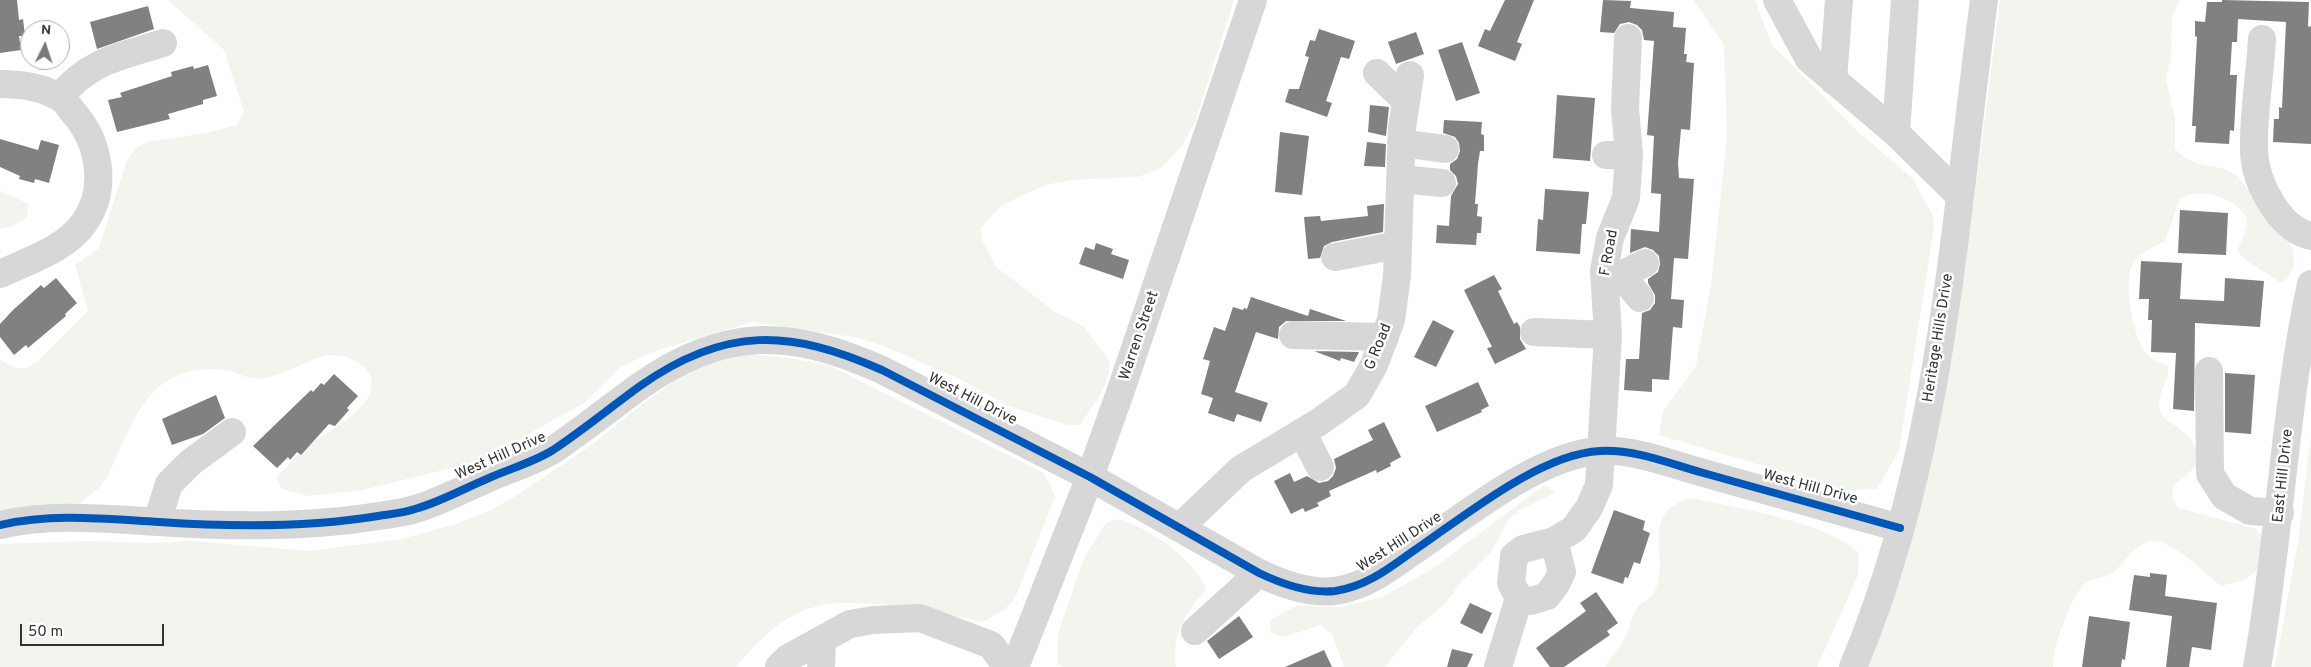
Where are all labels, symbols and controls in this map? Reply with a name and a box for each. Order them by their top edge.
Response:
north arrow [20,20,70,70]
text: N [40,22,52,39]
street label: F Road [1597,228,1623,278]
street label: Heritage Hills Drive [1920,272,1958,404]
street label: Warren Street [1116,289,1164,383]
street label: G Road [1362,321,1396,373]
street label: West Hill Drive [924,370,1020,430]
street label: East Hill Drive [2270,428,2298,524]
street label: West Hill Drive [453,429,549,485]
street label: West Hill Drive [1761,467,1859,509]
street label: West Hill Drive [1354,509,1446,577]
scale bar [22,614,166,646]
text: 50 m [28,623,63,642]

